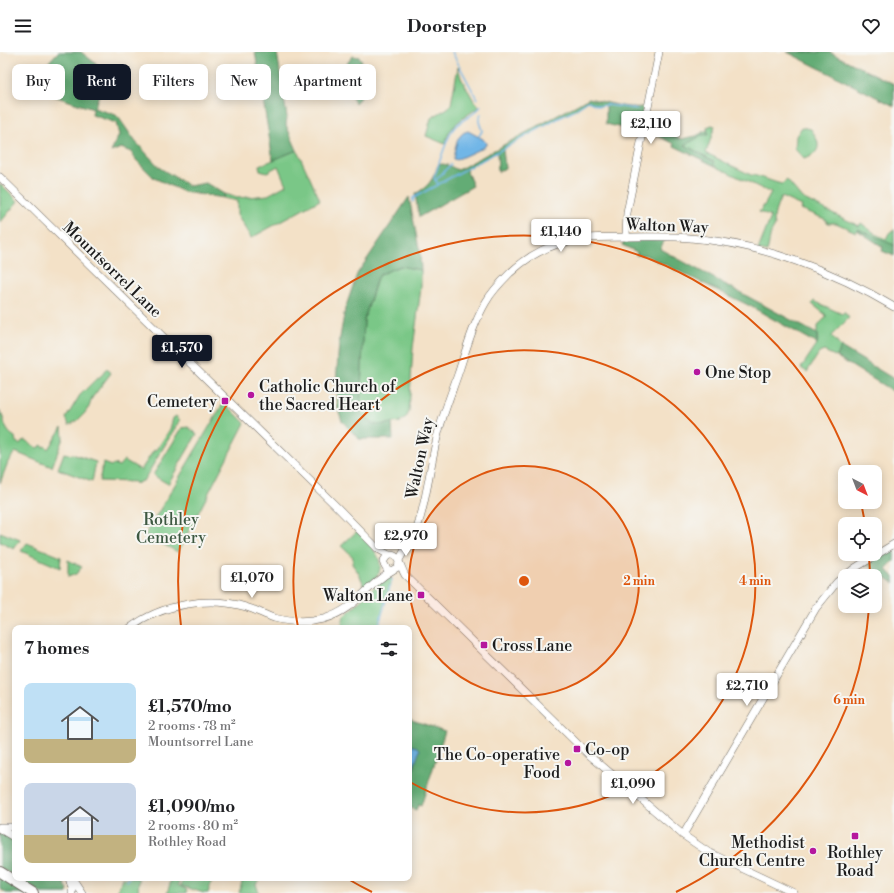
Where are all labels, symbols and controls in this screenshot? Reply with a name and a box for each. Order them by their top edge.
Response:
icon: menu [12,15,34,37]
text: Doorstep [407,15,487,38]
icon: heart [860,15,882,37]
chip: Buy [12,64,65,100]
chip: Rent [73,64,131,100]
chip: Filters [139,64,208,100]
chip: New [216,64,271,100]
chip: Apartment [279,64,376,100]
pin: £2,110 [618,111,684,145]
text: £2,110 [630,116,672,132]
street label: Walton Way [624,215,709,237]
street label: Mountsorrel Lane [59,217,166,322]
pin: £1,140 [528,219,594,253]
text: £1,140 [540,224,582,240]
pin: £1,570 [149,335,215,369]
text: £1,570 [161,340,203,356]
place label: One Stop [705,363,771,383]
marker: One Stop [692,367,702,377]
place label: Catholic Church of the Sacred Heart [259,377,397,415]
marker: Catholic Church of the Sacred Heart [246,390,256,400]
place label: Cemetery [147,392,217,412]
marker: Cemetery [220,396,230,406]
street label: Walton Way [401,415,438,502]
north arrow [838,465,882,509]
map controls [838,465,882,613]
park label: Rothley Cemetery [136,510,206,548]
button: locate [838,517,882,561]
pin: £2,970 [373,523,439,557]
text: £2,970 [384,528,428,544]
pin: £1,070 [219,565,285,599]
button: layers [838,569,882,613]
text: £1,070 [230,570,274,586]
centre of rings [517,574,531,588]
text: 2 min [623,574,655,589]
text: 4 min [739,574,772,589]
place label: Walton Lane [322,586,413,606]
marker: Walton Lane [416,590,426,600]
place label: Cross Lane [492,636,572,656]
text: 7 homes [24,638,89,660]
icon: filters [378,638,400,660]
marker: Cross Lane [479,640,489,650]
pin: £2,710 [714,673,780,707]
text: £2,710 [726,678,768,694]
text: 6 min [833,693,865,708]
text: £1,570/mo [148,696,232,718]
icon: home [56,699,104,747]
text: 2 rooms · 78 m² [148,718,236,734]
text: Mountsorrel Lane [148,734,254,750]
place label: Co-op [585,740,630,760]
marker: Co-op [572,744,582,754]
place label: The Co-operative Food [434,745,560,783]
marker: The Co-operative Food [563,758,573,768]
pin: £1,090 [600,771,666,805]
text: £1,090 [611,776,655,792]
text: £1,090/mo [148,796,235,818]
icon: home [56,799,104,847]
text: 2 rooms · 80 m² [148,818,238,834]
marker: Rothley Road [850,831,860,841]
place label: Methodist Church Centre [699,833,805,871]
text: Rothley Road [148,834,226,850]
place label: Rothley Road [827,843,883,881]
marker: Methodist Church Centre [808,846,818,856]

